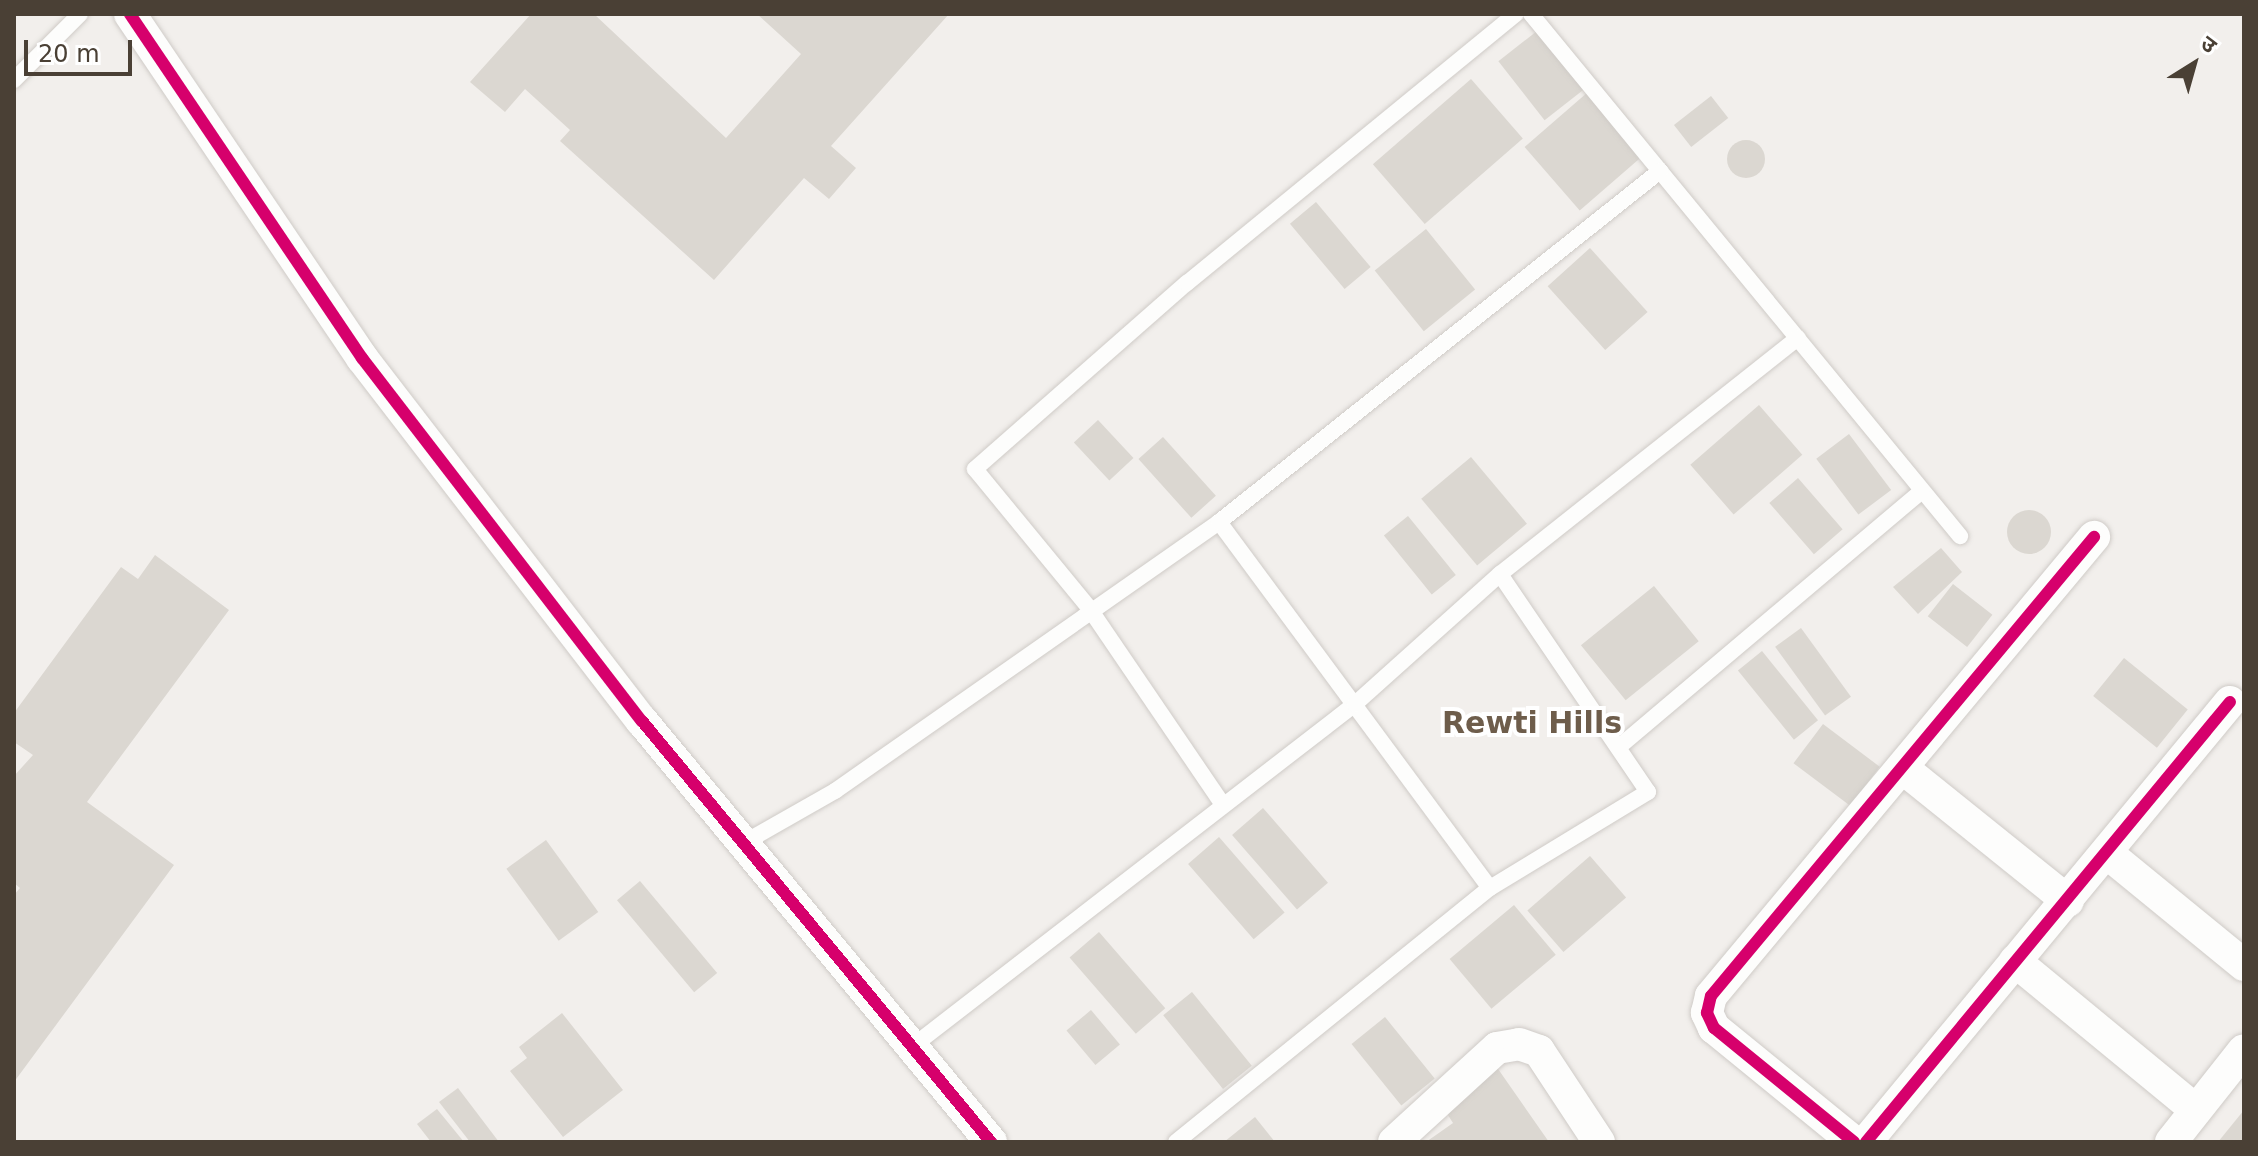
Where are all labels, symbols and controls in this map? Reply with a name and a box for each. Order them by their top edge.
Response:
scale bar [28,24,136,74]
north arrow [2154,24,2234,104]
text: उ [2196,31,2221,58]
text: 20 m [38,40,100,68]
district label: Rewti Hills [1442,705,1622,741]

